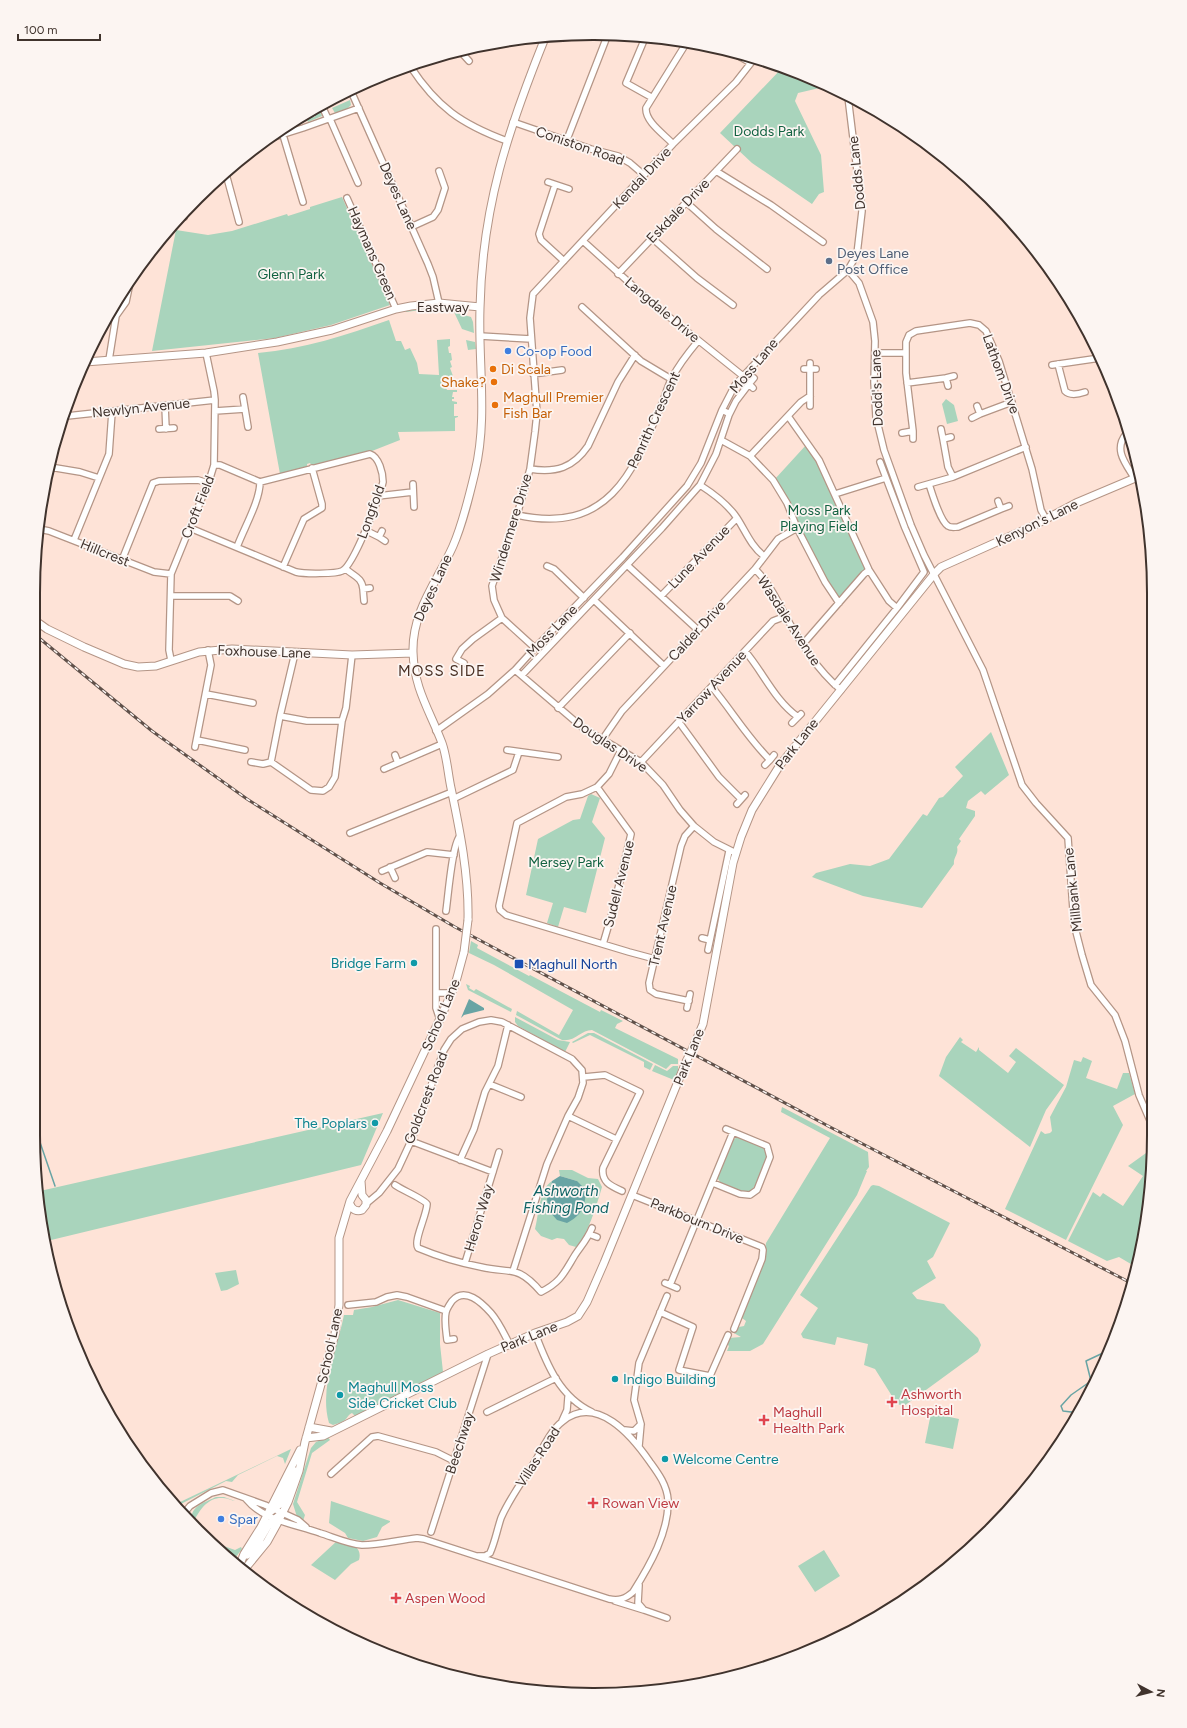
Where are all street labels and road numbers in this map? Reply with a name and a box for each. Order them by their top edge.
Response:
street label: Coniston Road [533,123,627,169]
street label: Dodds Lane [845,135,869,211]
street label: Kendal Drive [609,143,675,212]
street label: Deyes Lane [376,160,421,233]
street label: Eskdale Drive [643,175,713,247]
street label: Haymans Green [344,204,400,302]
street label: Langdale Drive [621,274,703,346]
street label: Eastway [417,299,470,316]
street label: Lathom Drive [979,332,1023,416]
street label: Moss Lane [726,335,782,397]
street label: Dodd's Lane [867,349,887,427]
street label: Penrith Crescent [624,369,684,471]
street label: Newlyn Avenue [91,394,191,422]
street label: Windermere Drive [486,471,536,584]
street label: Croft Field [178,473,218,541]
street label: Longfold [353,483,389,541]
street label: Kenyon's Lane [993,496,1081,550]
street label: Lune Avenue [665,522,734,592]
street label: Hillcrest [78,535,132,571]
street label: Deyes Lane [410,552,456,624]
street label: Wasdale Avenue [754,573,824,669]
street label: Calder Drive [665,597,730,665]
street label: Moss Lane [523,601,581,661]
street label: Foxhouse Lane [217,642,311,662]
street label: Yarrow Avenue [674,647,750,727]
street label: Douglas Drive [569,714,651,776]
street label: Park Lane [772,715,822,773]
street label: Sudell Avenue [600,838,638,929]
street label: Millbank Lane [1060,847,1086,933]
street label: Trent Avenue [645,883,681,969]
street label: School Lane [418,976,464,1054]
street label: Park Lane [670,1026,708,1088]
street label: Goldcrest Road [401,1049,451,1147]
street label: Heron Way [461,1182,497,1254]
street label: Parkbourn Drive [648,1195,746,1248]
street label: School Lane [314,1306,346,1385]
street label: Park Lane [498,1318,560,1356]
street label: Beechway [442,1409,478,1476]
street label: Villas Road [512,1424,564,1490]

